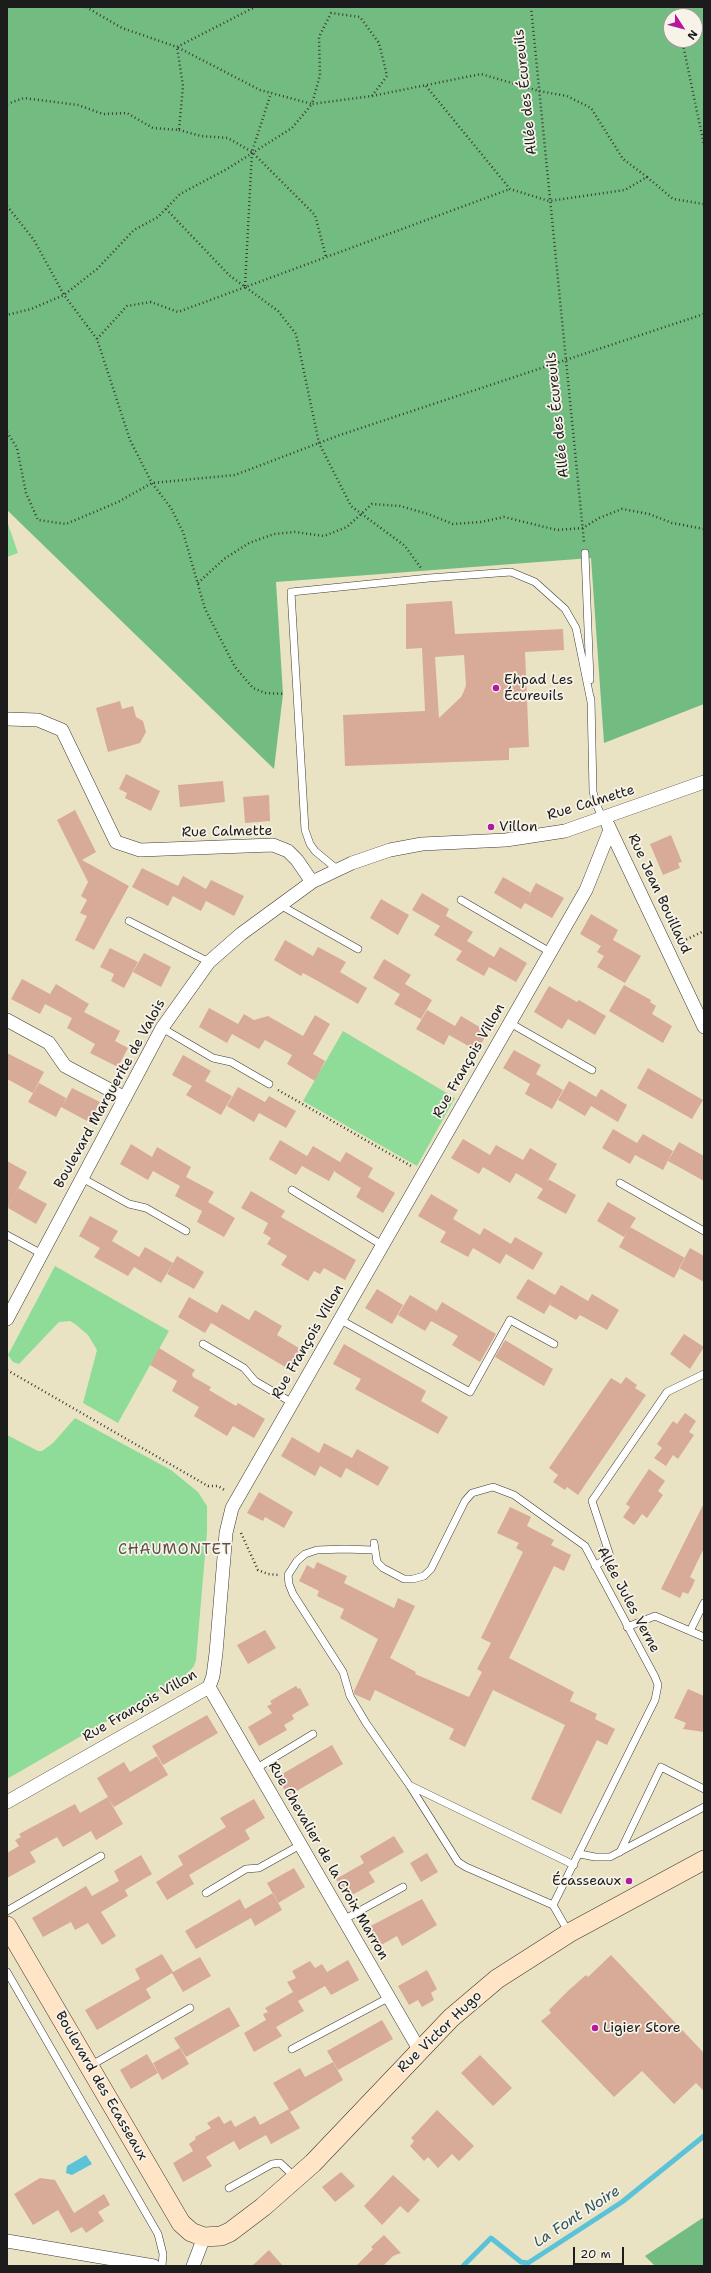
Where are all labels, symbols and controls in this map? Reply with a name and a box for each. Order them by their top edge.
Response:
north arrow [663,8,703,48]
text: N [684,27,701,43]
street label: Allée des Écureuils [511,28,541,156]
street label: Allée des Écureuils [543,351,573,479]
place label: Ehpad Les Écureuils [504,672,573,704]
marker: Ehpad Les Écureuils [491,683,501,693]
street label: Rue Calmette [545,782,637,824]
place label: Villon [499,819,538,835]
marker: Villon [486,822,496,832]
street label: Rue Calmette [182,823,272,841]
street label: Rue Jean Bouillaud [624,831,694,957]
street label: Boulevard Marguerite de Valois [51,996,169,1192]
street label: Rue François Villon [429,1001,509,1121]
street label: Rue François Villon [268,1282,348,1402]
district label: CHAUMONTET [118,1541,232,1559]
street label: Allée Jules Verne [593,1544,663,1656]
street label: Rue François Villon [80,1666,200,1746]
street label: Rue Chevalier de la Croix Marron [264,1759,392,1963]
place label: Écasseaux [552,1873,621,1889]
marker: Écasseaux [624,1876,634,1886]
street label: Rue Victor Hugo [394,1988,486,2076]
street label: Boulevard des Ecasseaux [51,2009,151,2163]
place label: Ligier Store [603,2020,681,2036]
marker: Ligier Store [590,2023,600,2033]
water label: La Font Noire [530,2182,624,2252]
scale bar [575,2239,626,2265]
text: 20 m [580,2246,611,2262]

